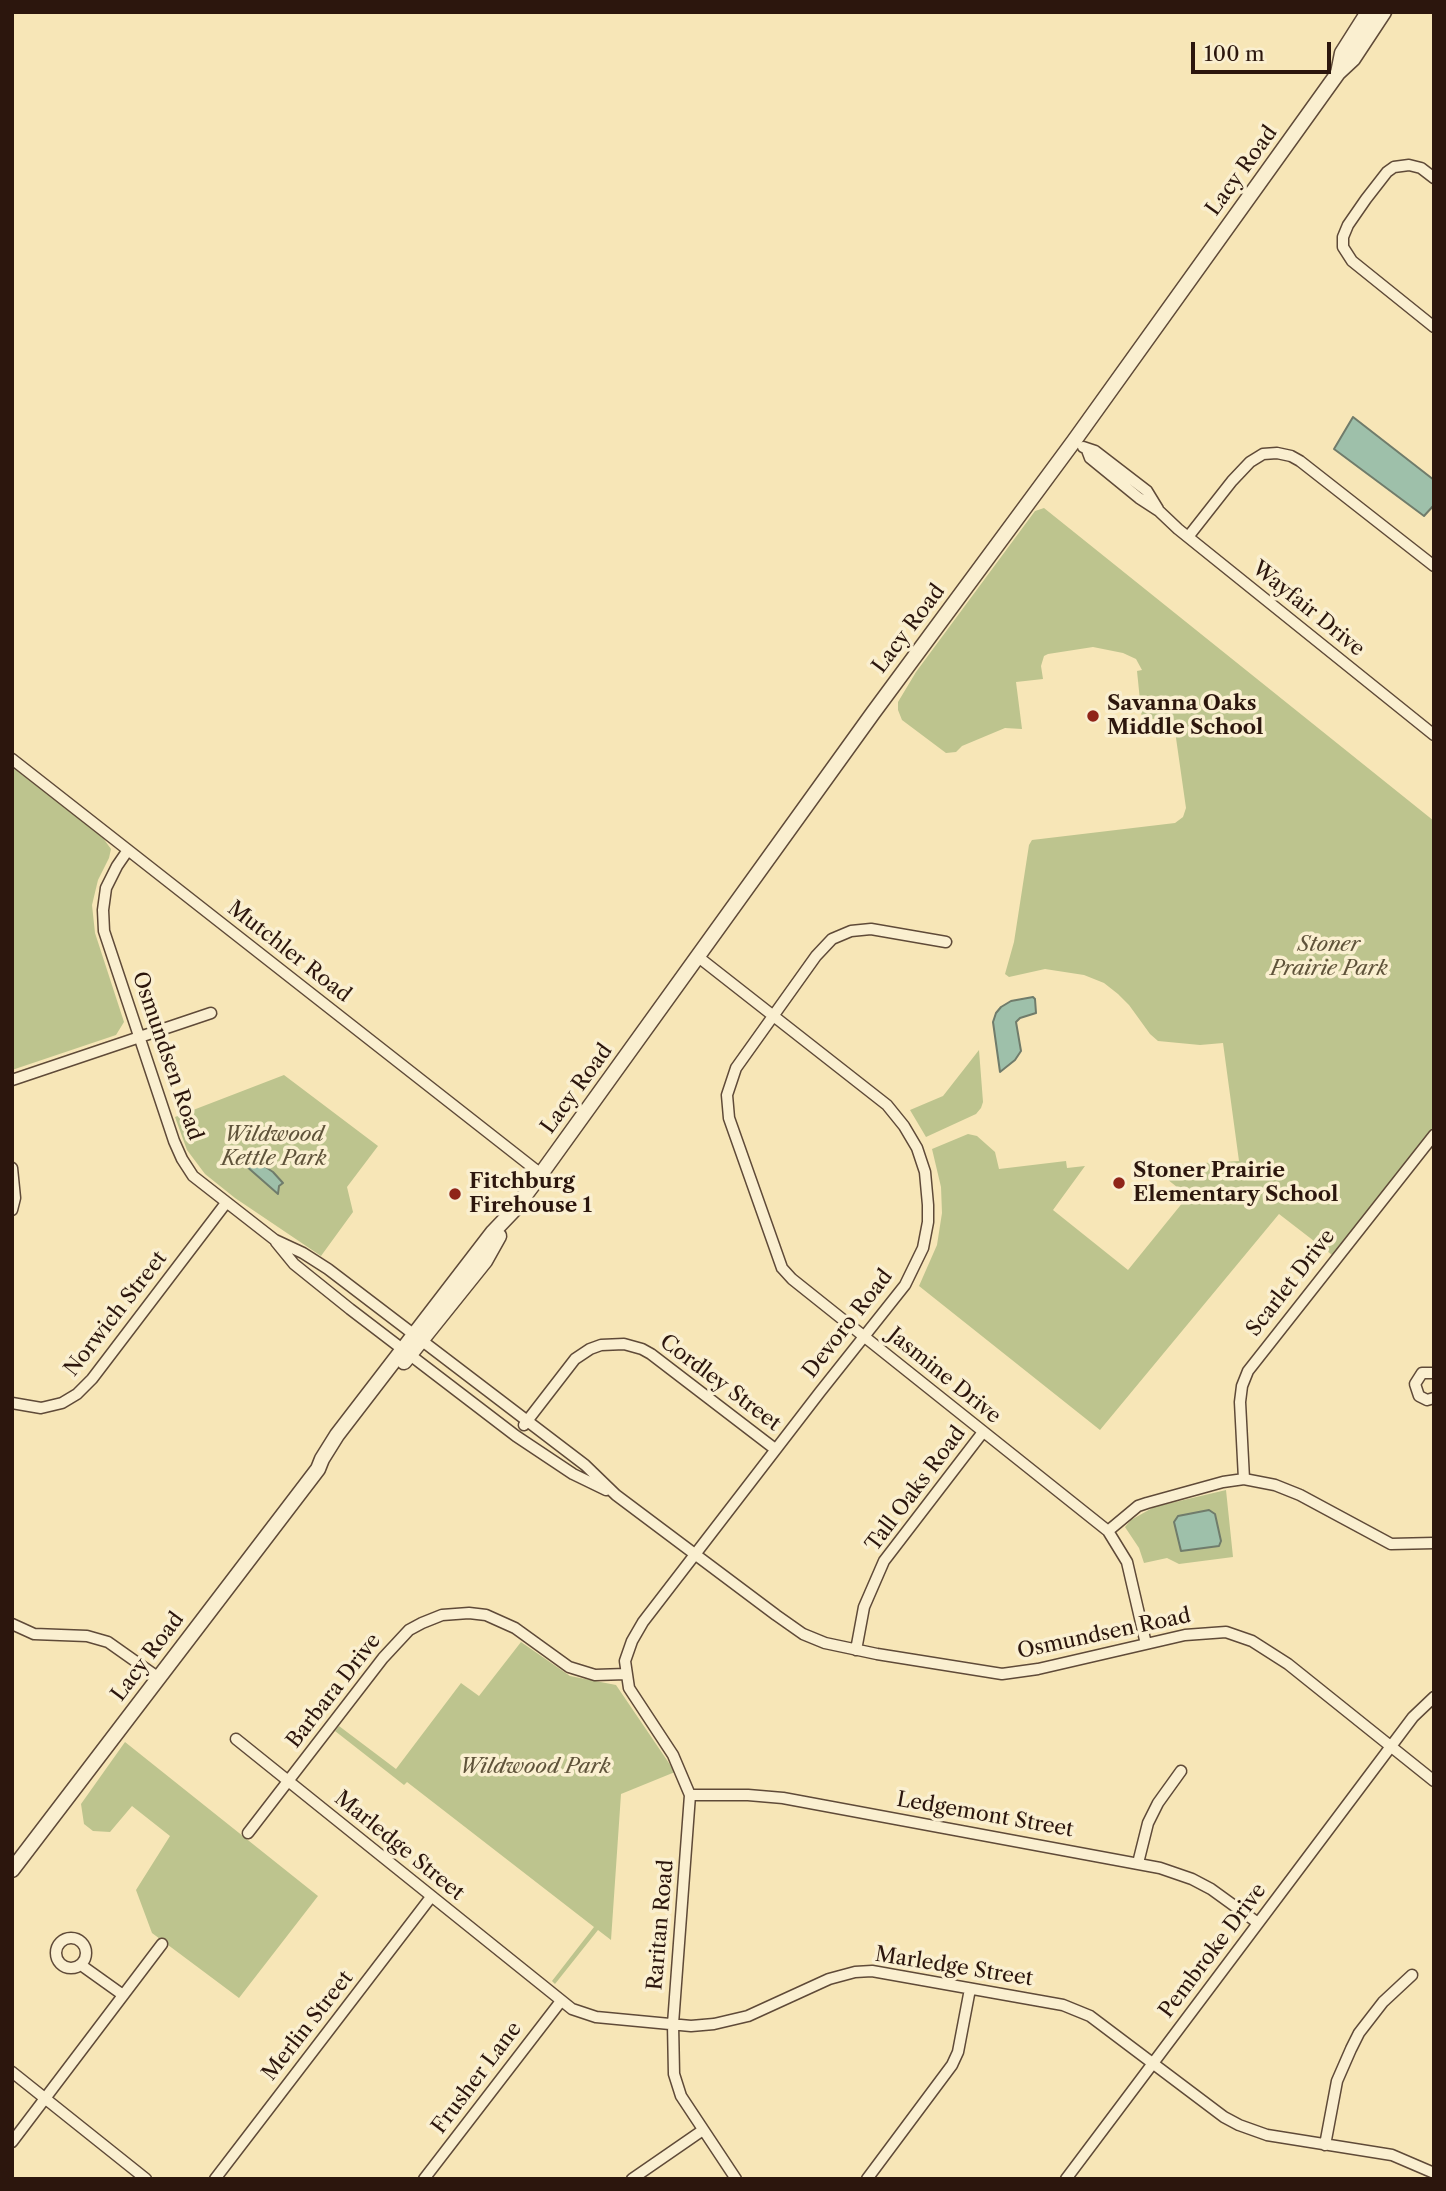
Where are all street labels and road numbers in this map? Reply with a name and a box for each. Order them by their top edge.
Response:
street label: Lacy Road [1201,121,1283,221]
street label: Wayfair Drive [1247,556,1369,662]
street label: Lacy Road [867,580,951,678]
street label: Mutchler Road [222,896,356,1008]
street label: Osmundsen Road [126,968,208,1144]
street label: Lacy Road [536,1039,618,1139]
street label: Scarlet Drive [1241,1224,1341,1342]
street label: Norwich Street [59,1247,173,1381]
street label: Devoro Road [798,1265,898,1383]
street label: Jasmine Drive [882,1323,1006,1429]
street label: Cordley Street [655,1329,785,1437]
street label: Tall Oaks Road [861,1421,971,1557]
street label: Osmundsen Road [1015,1603,1193,1665]
street label: Lacy Road [106,1608,190,1706]
street label: Barbara Drive [281,1629,387,1753]
street label: Marledge Street [329,1786,469,1906]
street label: Ledgemont Street [895,1787,1075,1843]
street label: Raritan Road [643,1859,679,1991]
street label: Pembroke Drive [1154,1879,1272,2023]
street label: Marledge Street [873,1942,1035,1992]
street label: Merlin Street [257,1966,359,2086]
street label: Frusher Lane [427,2017,527,2139]

